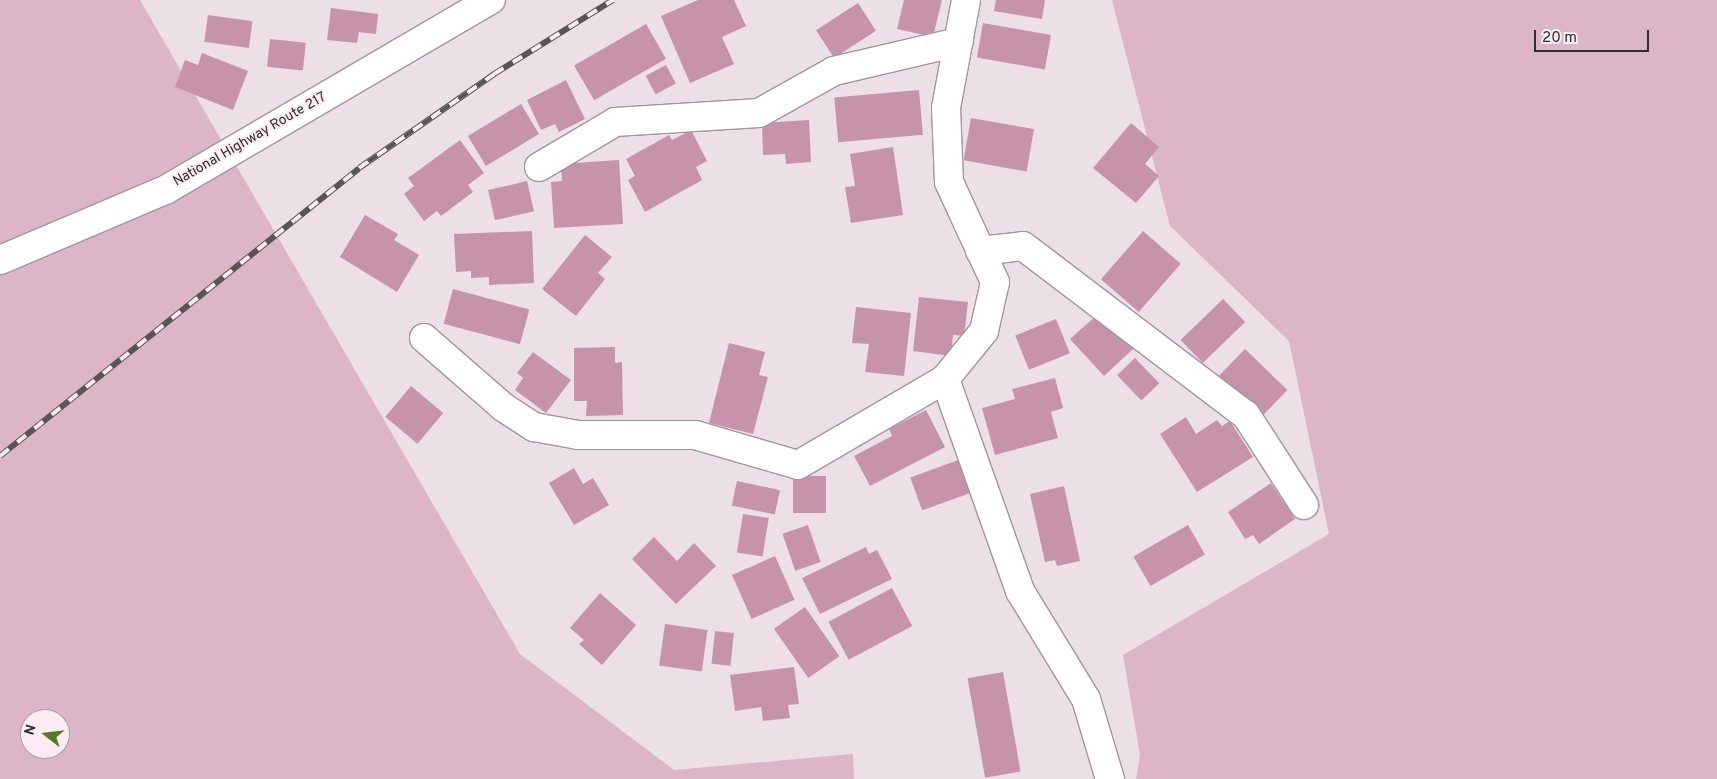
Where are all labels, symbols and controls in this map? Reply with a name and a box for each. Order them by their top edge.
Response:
scale bar [1537,20,1652,52]
text: 20 m [1542,29,1577,48]
street label: National Highway Route 217 [171,89,329,191]
north arrow [20,709,70,759]
text: N [22,723,41,737]

